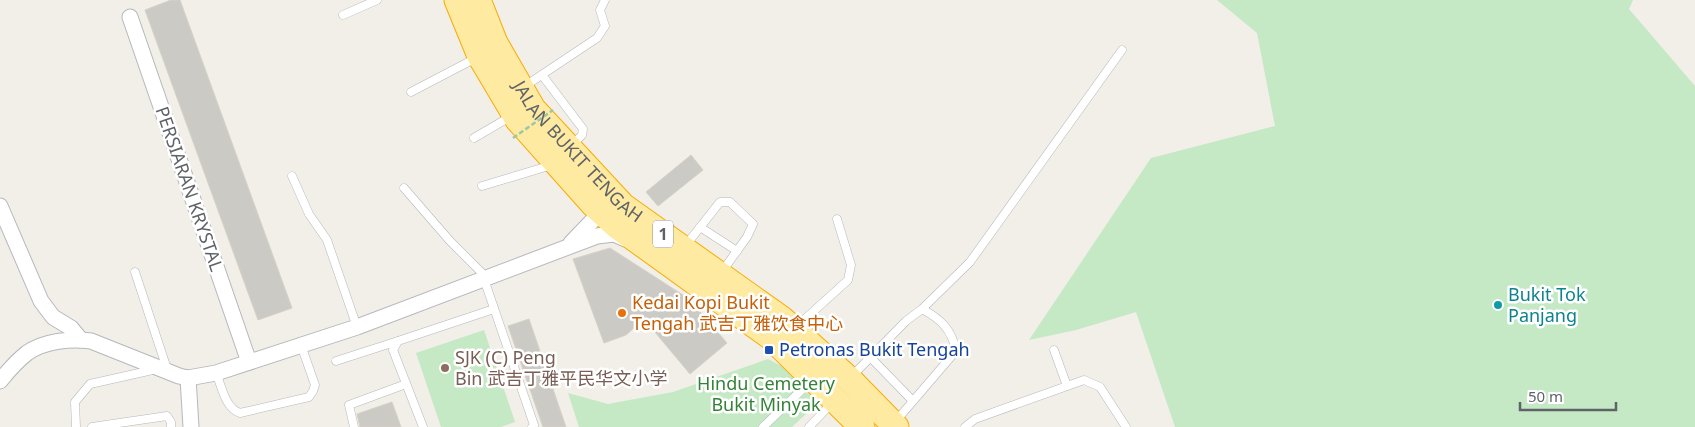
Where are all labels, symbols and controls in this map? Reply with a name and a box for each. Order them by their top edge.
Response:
street label: JALAN BUKIT TENGAH [507,74,648,227]
street label: PERSIARAN KRYSTAL [150,103,229,274]
road number: 1 [653,220,673,248]
place label: Bukit Tok Panjang [1508,282,1586,327]
place label: Kedai Kopi Bukit Tengah 武吉丁雅饮食中心 [632,290,843,335]
marker: Bukit Tok Panjang [1492,299,1504,311]
marker: Kedai Kopi Bukit Tengah 武吉丁雅饮食中心 [616,307,628,319]
place label: Petronas Bukit Tengah [779,337,970,361]
marker: Petronas Bukit Tengah [763,344,775,356]
place label: SJK (C) Peng Bin 武吉丁雅平民华文小学 [455,345,667,390]
marker: SJK (C) Peng Bin 武吉丁雅平民华文小学 [439,362,451,374]
park label: Hindu Cemetery Bukit Minyak [697,371,836,416]
scale bar [1520,380,1616,412]
text: 50 m [1528,386,1563,406]

